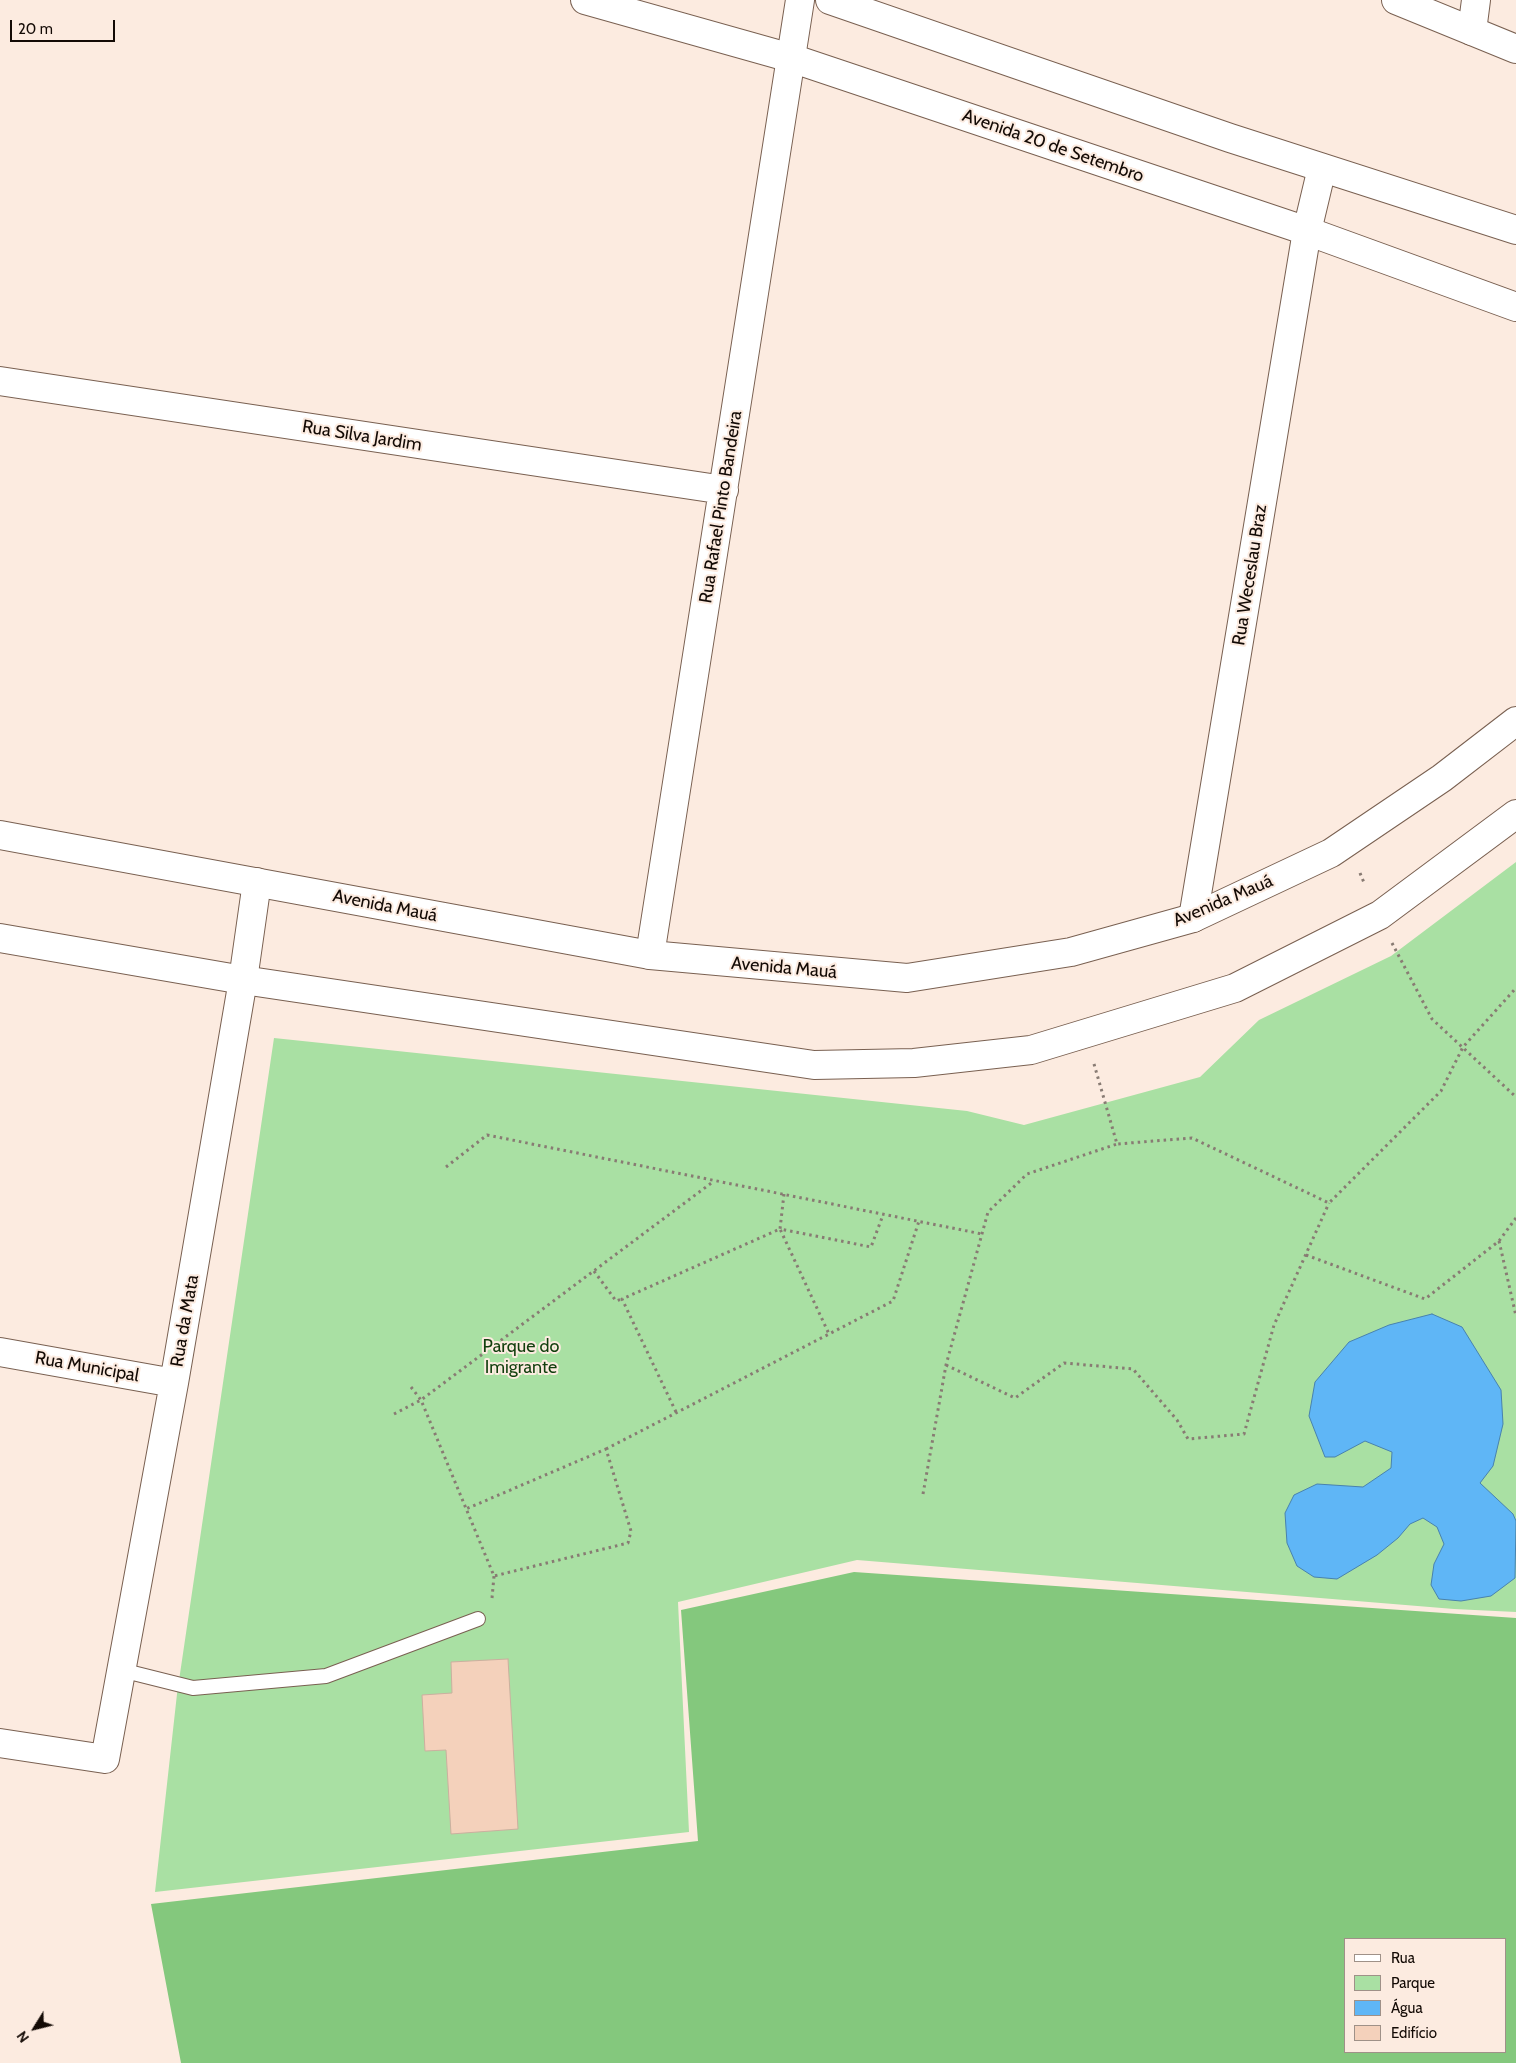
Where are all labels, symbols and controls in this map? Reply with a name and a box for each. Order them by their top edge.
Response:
scale bar [12,10,118,42]
text: 20 m [18,20,53,38]
street label: Avenida 20 de Setembro [960,105,1146,187]
street label: Rua Rafael Pinto Bandeira [695,409,747,605]
street label: Rua Silva Jardim [301,416,423,456]
street label: Rua Weceslau Braz [1228,503,1272,647]
street label: Avenida Mauá [1170,870,1276,932]
street label: Avenida Mauá [331,885,439,927]
street label: Avenida Mauá [730,953,838,983]
street label: Rua da Mata [166,1273,204,1369]
park label: Parque do Imigrante [483,1336,559,1378]
street label: Rua Municipal [33,1347,141,1387]
legend [1344,1938,1506,2053]
text: Rua [1391,1949,1415,1967]
text: Parque [1391,1974,1435,1992]
text: Água [1391,1999,1423,2017]
north arrow [10,2003,60,2053]
text: Edifício [1391,2024,1437,2042]
text: N [13,2028,33,2046]

